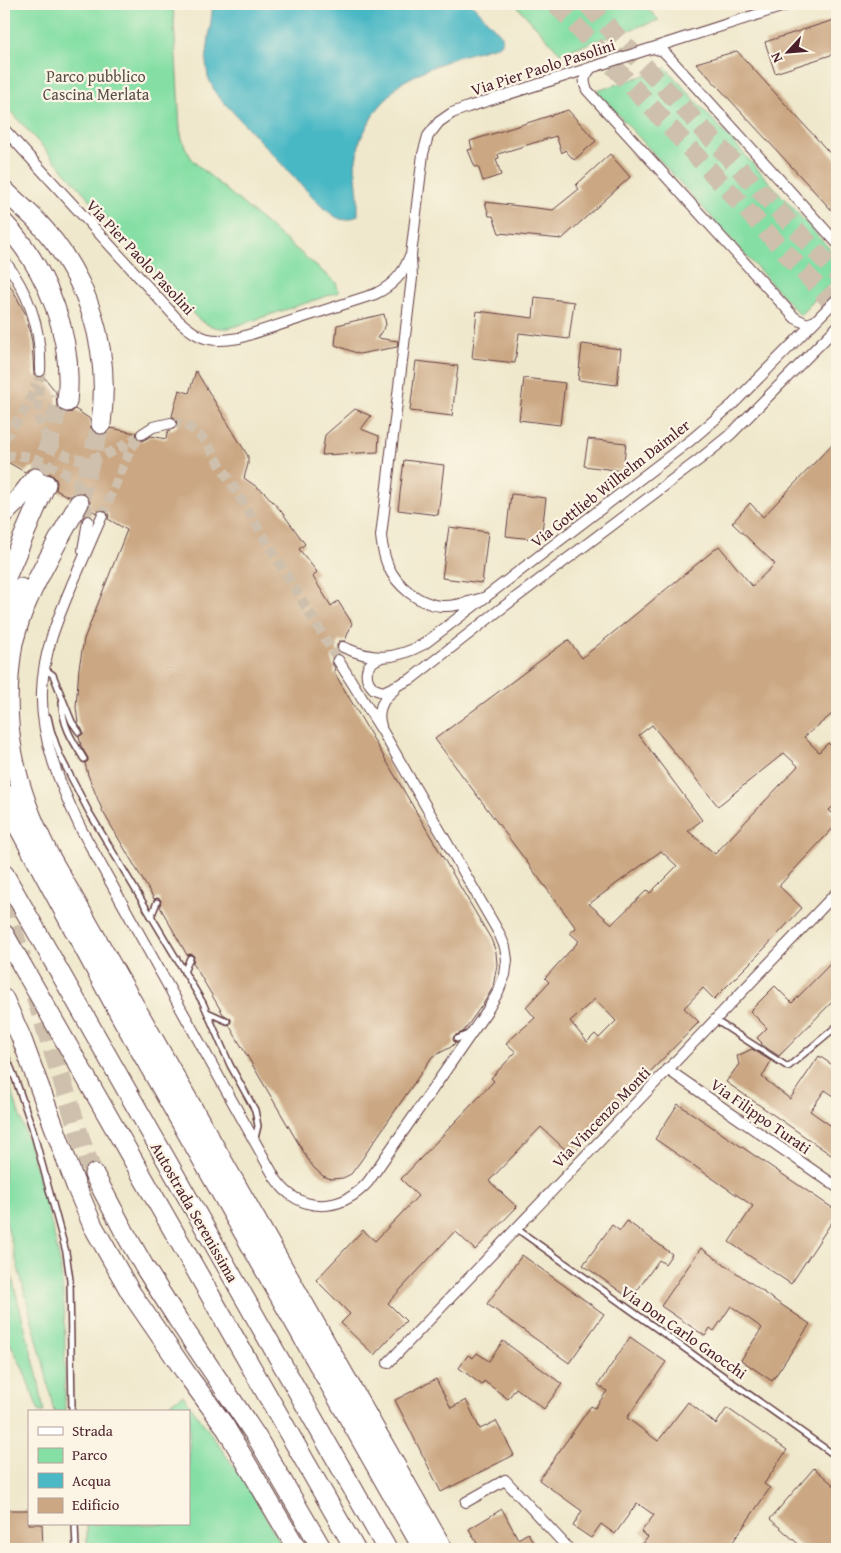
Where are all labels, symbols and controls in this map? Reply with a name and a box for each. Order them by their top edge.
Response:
north arrow [764,28,814,78]
street label: Via Pier Paolo Pasolini [468,32,619,102]
text: N [765,49,787,66]
park label: Parco pubblico Cascina Merlata [43,64,150,106]
street label: Via Pier Paolo Pasolini [81,194,201,321]
street label: Via Gottlieb Wilhelm Daimler [525,413,695,553]
street label: Via Vincenzo Monti [546,1061,656,1173]
street label: Via Filippo Turati [706,1072,817,1160]
street label: Autostrada Serenissima [145,1137,245,1287]
street label: Via Don Carlo Gnocchi [616,1279,753,1385]
legend [28,1410,190,1526]
text: Strada [72,1420,113,1441]
text: Parco [72,1444,108,1465]
text: Acqua [72,1470,111,1491]
text: Edificio [72,1494,120,1515]

